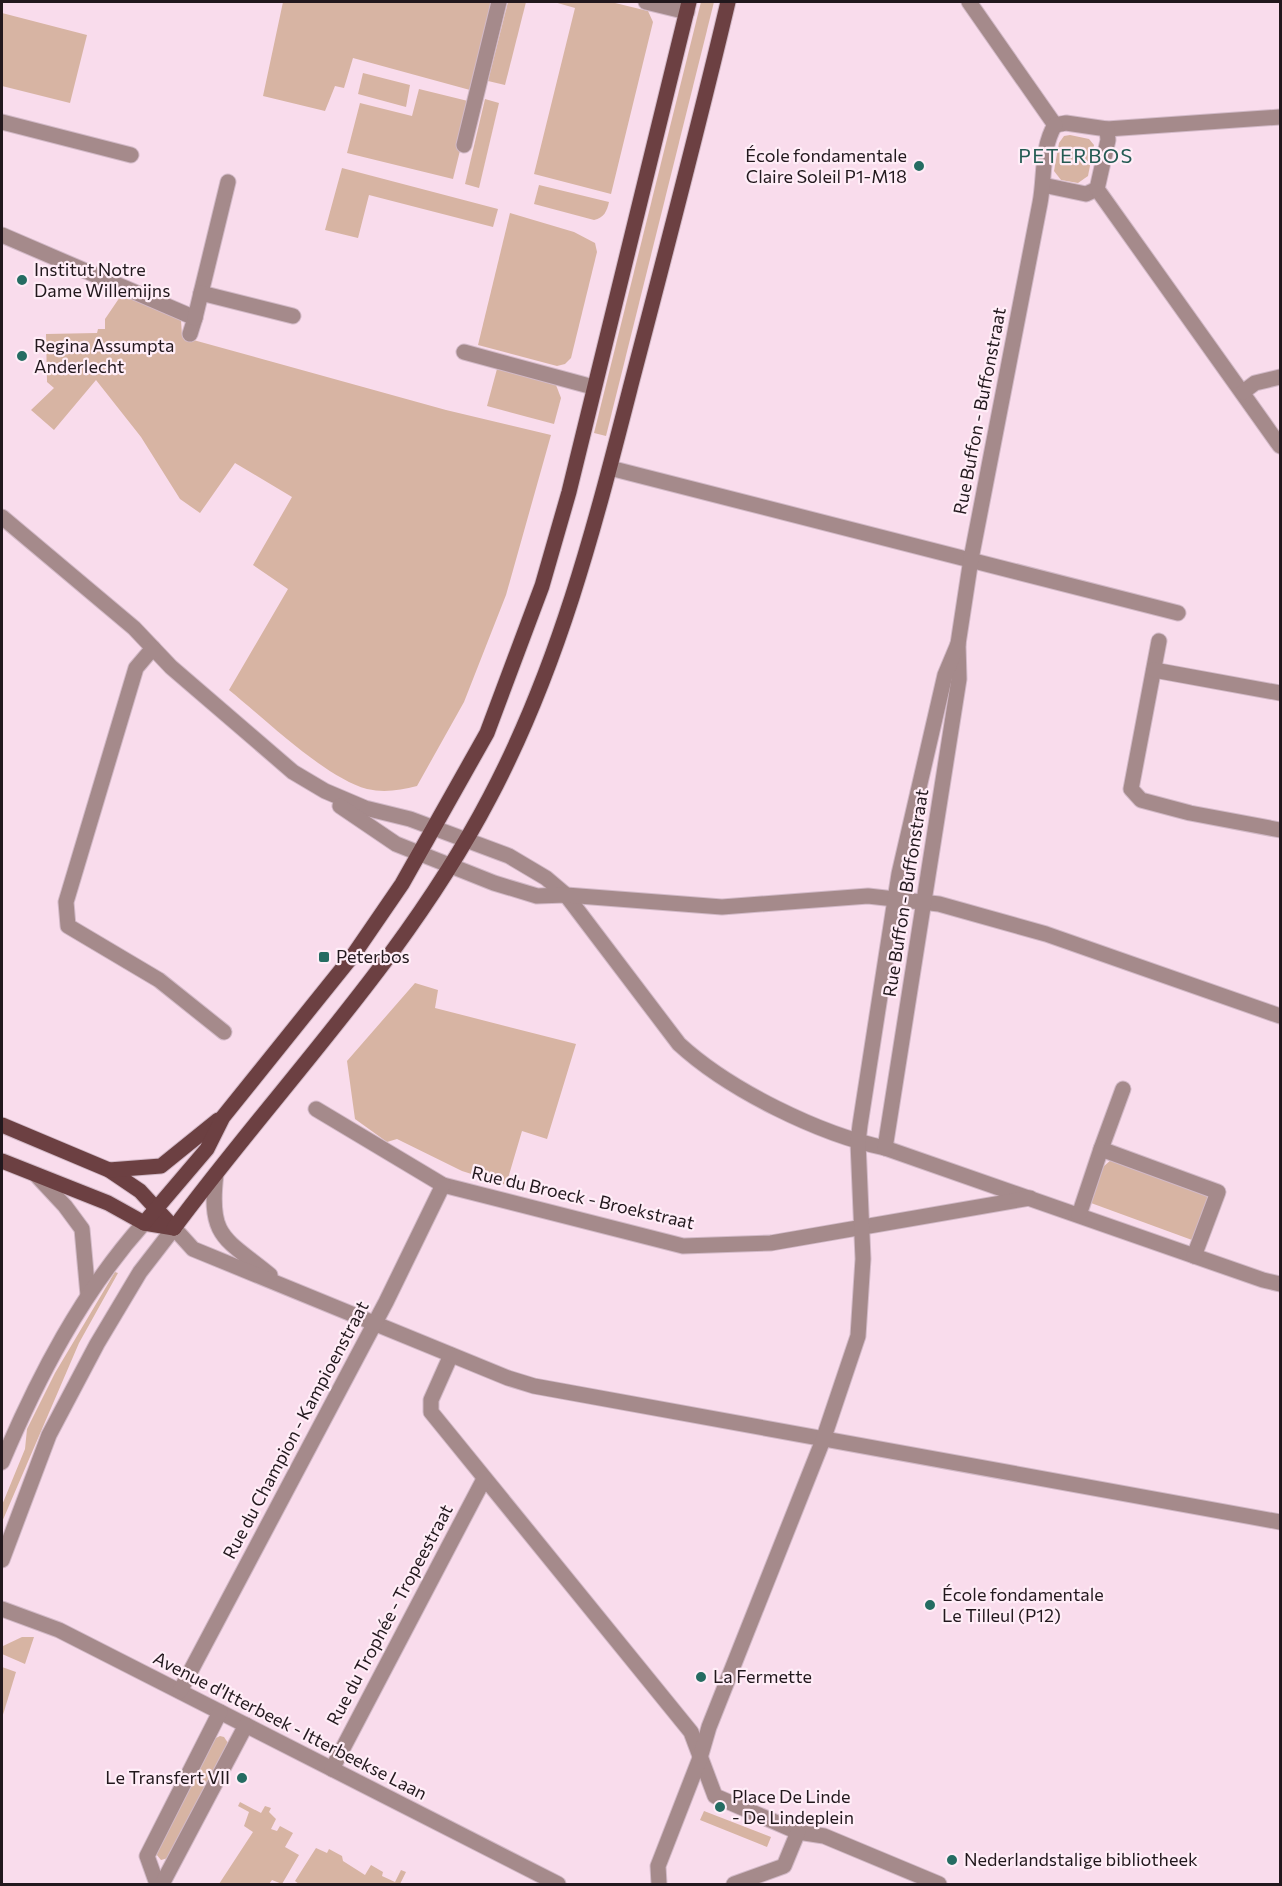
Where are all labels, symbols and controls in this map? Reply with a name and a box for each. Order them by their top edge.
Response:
district label: PETERBOS [1018,143,1134,167]
place label: École fondamentale Claire Soleil P1-M18 [745,144,907,187]
marker: École fondamentale Claire Soleil P1-M18 [912,159,926,173]
place label: Institut Notre Dame Willemijns [34,258,170,301]
marker: Institut Notre Dame Willemijns [15,273,29,287]
street label: Rue Buffon - Buffonstraat [948,305,1010,516]
place label: Regina Assumpta Anderlecht [34,334,174,377]
marker: Regina Assumpta Anderlecht [15,349,29,363]
street label: Rue Buffon - Buffonstraat [878,787,932,998]
place label: Peterbos [336,945,410,967]
marker: Peterbos [317,950,331,964]
street label: Rue du Broeck - Broekstraat [470,1161,697,1233]
street label: Rue du Champion - Kampioenstraat [218,1297,373,1562]
street label: Rue du Trophée - Tropeestraat [321,1500,457,1729]
place label: École fondamentale Le Tilleul (P12) [942,1583,1104,1626]
marker: École fondamentale Le Tilleul (P12) [923,1598,937,1612]
street label: Avenue d'Itterbeek - Itterbeekse Laan [150,1646,431,1804]
place label: La Fermette [713,1665,812,1687]
marker: La Fermette [694,1670,708,1684]
place label: Le Transfert VII [105,1766,230,1788]
marker: Le Transfert VII [235,1771,249,1785]
place label: Place De Linde - De Lindeplein [732,1785,854,1828]
marker: Place De Linde - De Lindeplein [713,1800,727,1814]
place label: Nederlandstalige bibliotheek [964,1848,1198,1870]
marker: Nederlandstalige bibliotheek [945,1853,959,1867]

